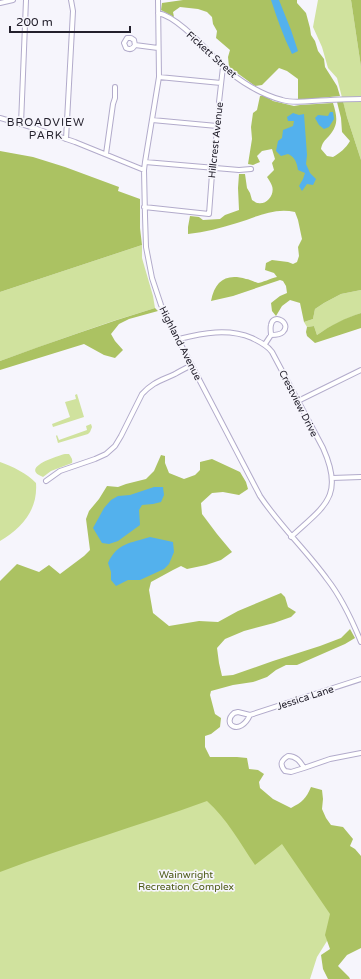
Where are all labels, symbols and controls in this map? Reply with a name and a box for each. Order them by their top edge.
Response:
scale bar [10,8,130,34]
text: 200 m [16,15,53,29]
street label: Fickett Street [184,29,239,81]
street label: Hillcrest Avenue [206,101,226,179]
district label: BROADVIEW PARK [7,116,85,142]
street label: Highland Avenue [156,305,204,383]
street label: Crestview Drive [276,368,320,439]
street label: Jessica Lane [275,683,336,713]
park label: Wainwright Recreation Complex [138,869,234,893]

